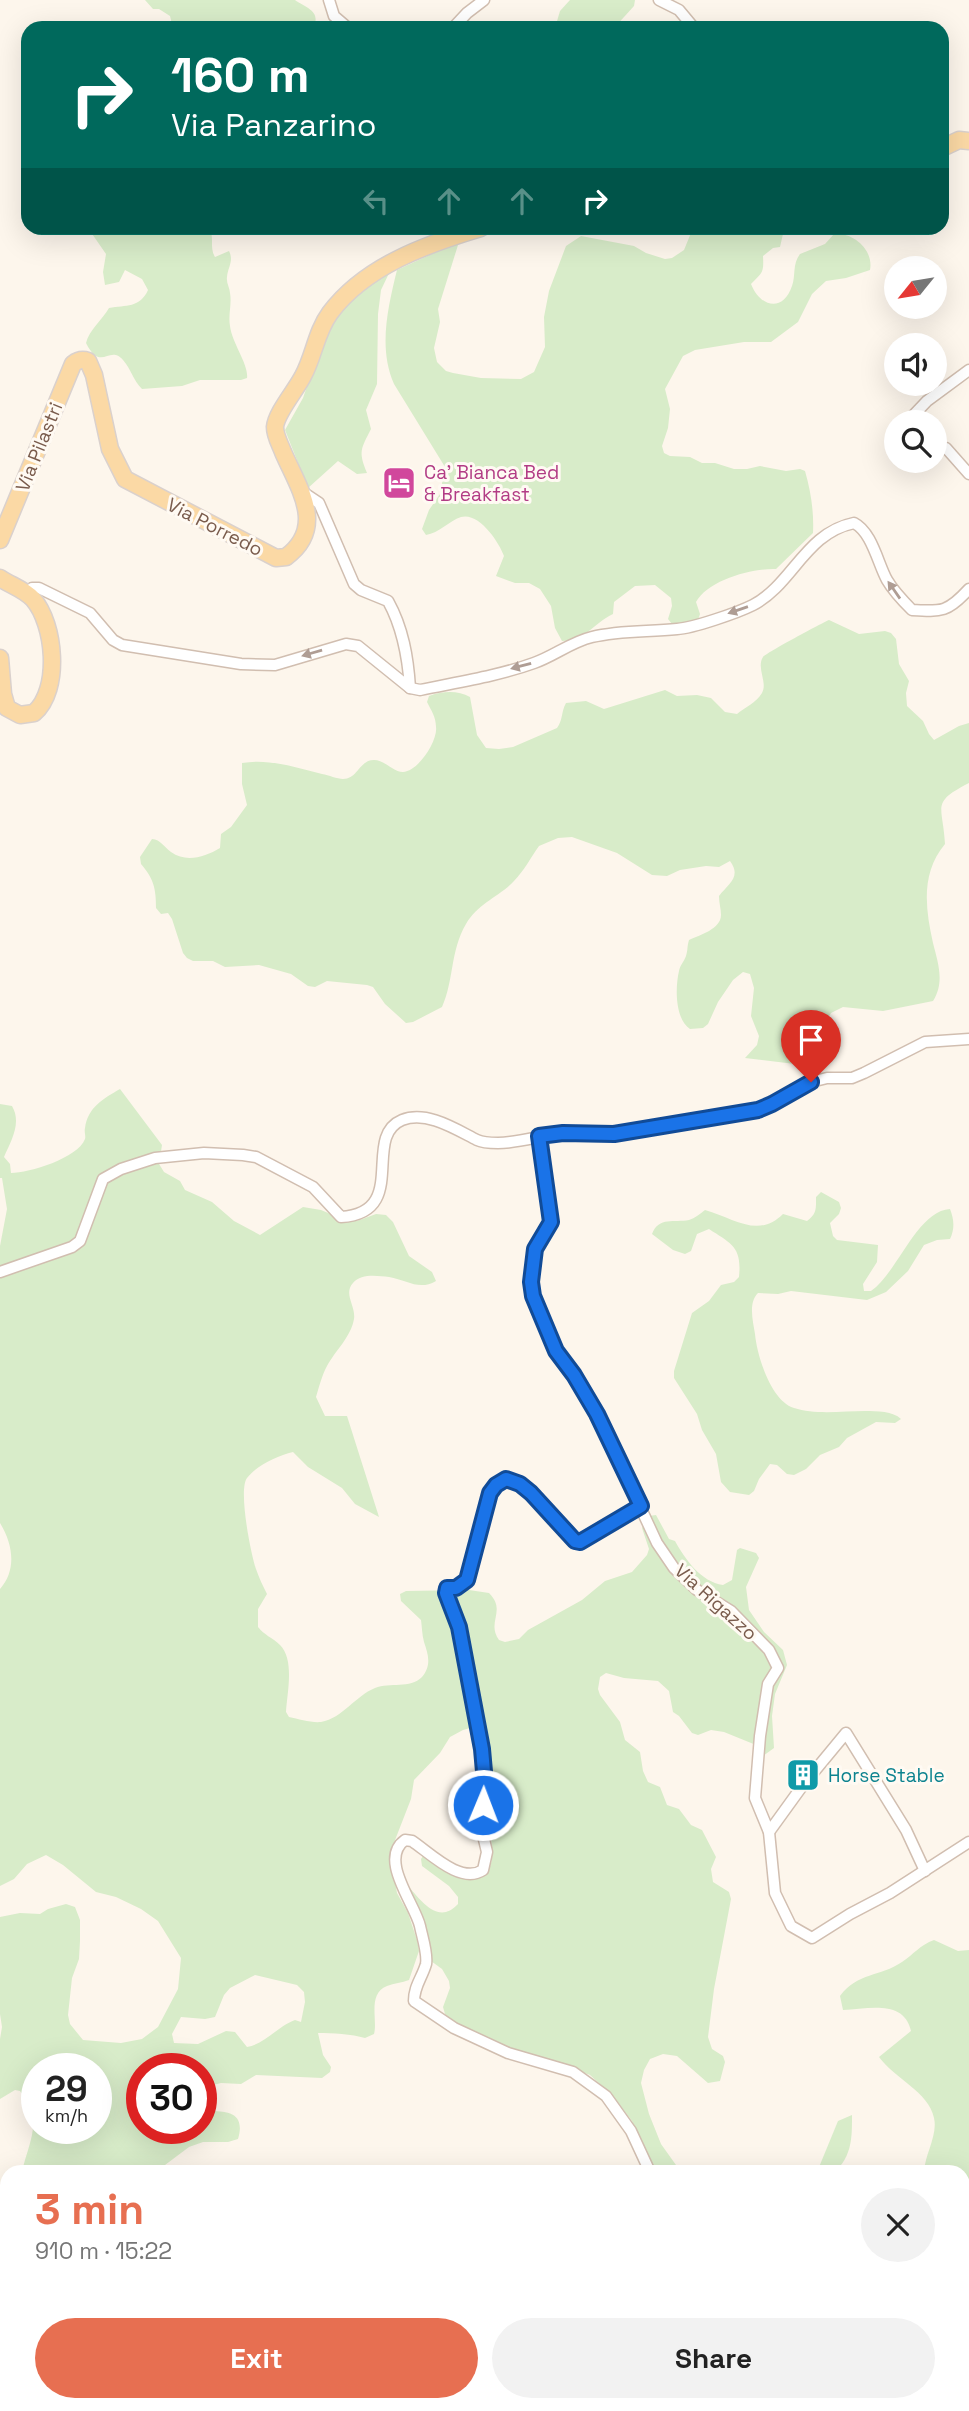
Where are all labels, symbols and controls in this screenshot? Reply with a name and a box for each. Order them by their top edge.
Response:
text: 160 m [171,44,309,106]
icon: right [56,49,147,140]
text: Via Panzarino [171,105,376,145]
icon: left [357,182,395,220]
icon: ahead [430,182,468,220]
icon: ahead [503,182,541,220]
icon: right [576,182,614,220]
north arrow [884,256,947,318]
map controls [884,256,947,473]
button: sound [884,333,947,396]
street label: Via Pilastri [10,399,68,495]
button: search [884,410,947,473]
place label: Ca' Bianca Bed & Breakfast [424,460,559,507]
hotel icon: Ca' Bianca Bed & Breakfast [380,464,418,502]
street label: Via Porredo [163,492,267,562]
one-way arrow [887,581,901,599]
one-way arrow [728,605,749,616]
one-way arrow [301,648,322,658]
one-way arrow [510,662,531,672]
pin [781,1010,841,1082]
icon: arrive [792,1021,830,1059]
street label: Via Rigazzo [669,1558,763,1646]
building icon: Horse Stable [784,1756,822,1794]
place label: Horse Stable [828,1763,945,1788]
position arrow [446,1768,520,1842]
speed limit sign: 30 [126,2053,217,2144]
text: 29 [45,2067,88,2111]
text: km/h [45,2104,88,2127]
text: 3 min [35,2183,144,2236]
button: close [861,2188,935,2262]
text: 910 m · 15:22 [35,2236,172,2266]
button: Exit [35,2318,478,2398]
button: Share [492,2318,935,2398]

